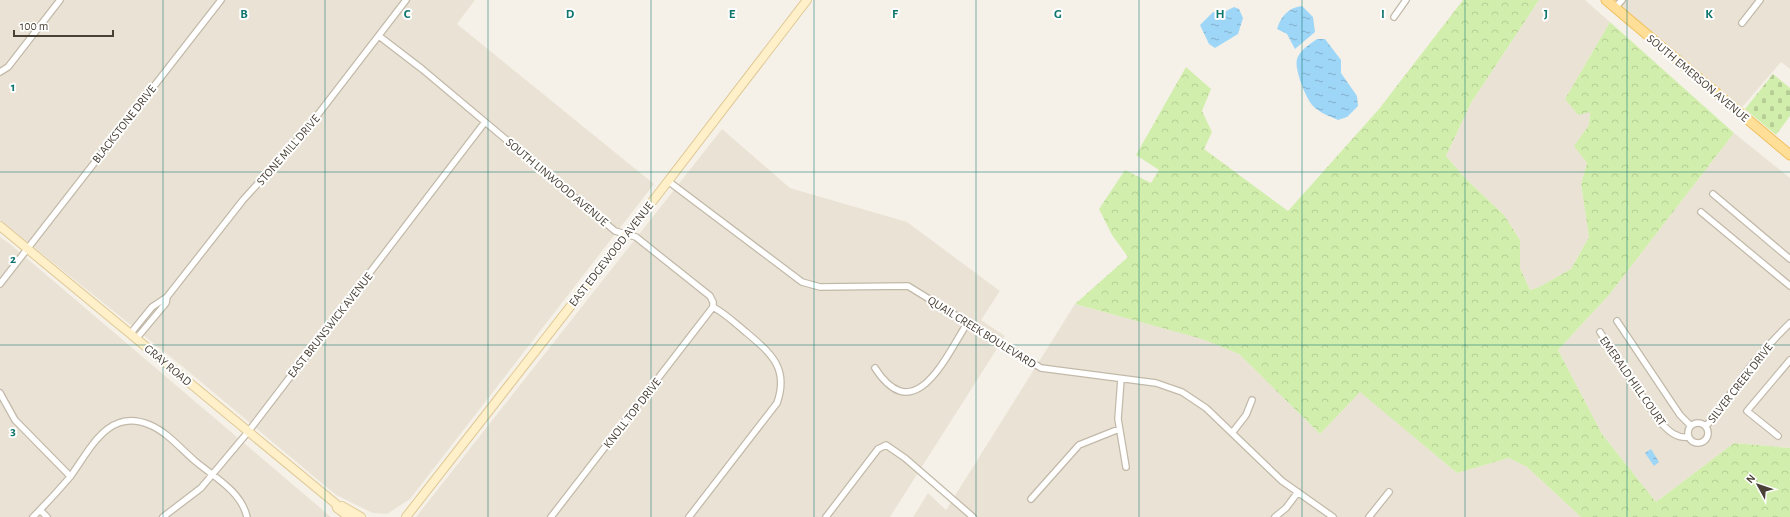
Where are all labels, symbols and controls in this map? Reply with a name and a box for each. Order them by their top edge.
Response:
text: B [240,8,248,21]
text: C [404,8,411,21]
text: D [566,8,575,21]
text: E [729,8,736,21]
text: F [892,8,899,21]
text: G [1054,8,1062,21]
text: H [1215,8,1225,21]
text: I [1381,8,1385,21]
text: J [1544,8,1548,21]
text: K [1705,8,1713,21]
scale bar [14,12,113,38]
text: 100 m [20,20,48,32]
street label: SOUTH EMERSON AVENUE [1645,32,1751,124]
text: 1 [11,81,15,94]
street label: BLACKSTONE DRIVE [90,83,158,165]
street label: STONE MILL DRIVE [254,112,322,188]
street label: SOUTH LINWOOD AVENUE [504,136,611,228]
street label: EAST EDGEWOOD AVENUE [567,199,656,308]
text: 2 [10,253,16,266]
street label: EAST BRUNSWICK AVENUE [285,270,375,380]
street label: QUAIL CREEK BOULEVARD [925,294,1039,371]
street label: EMERALD HILL COURT [1598,334,1668,428]
street label: SILVER CREEK DRIVE [1705,341,1775,425]
street label: GRAY ROAD [142,342,194,388]
street label: KNOLL TOP DRIVE [601,376,663,450]
text: 3 [10,425,16,438]
north arrow [1738,465,1778,505]
text: N [1744,472,1757,485]

